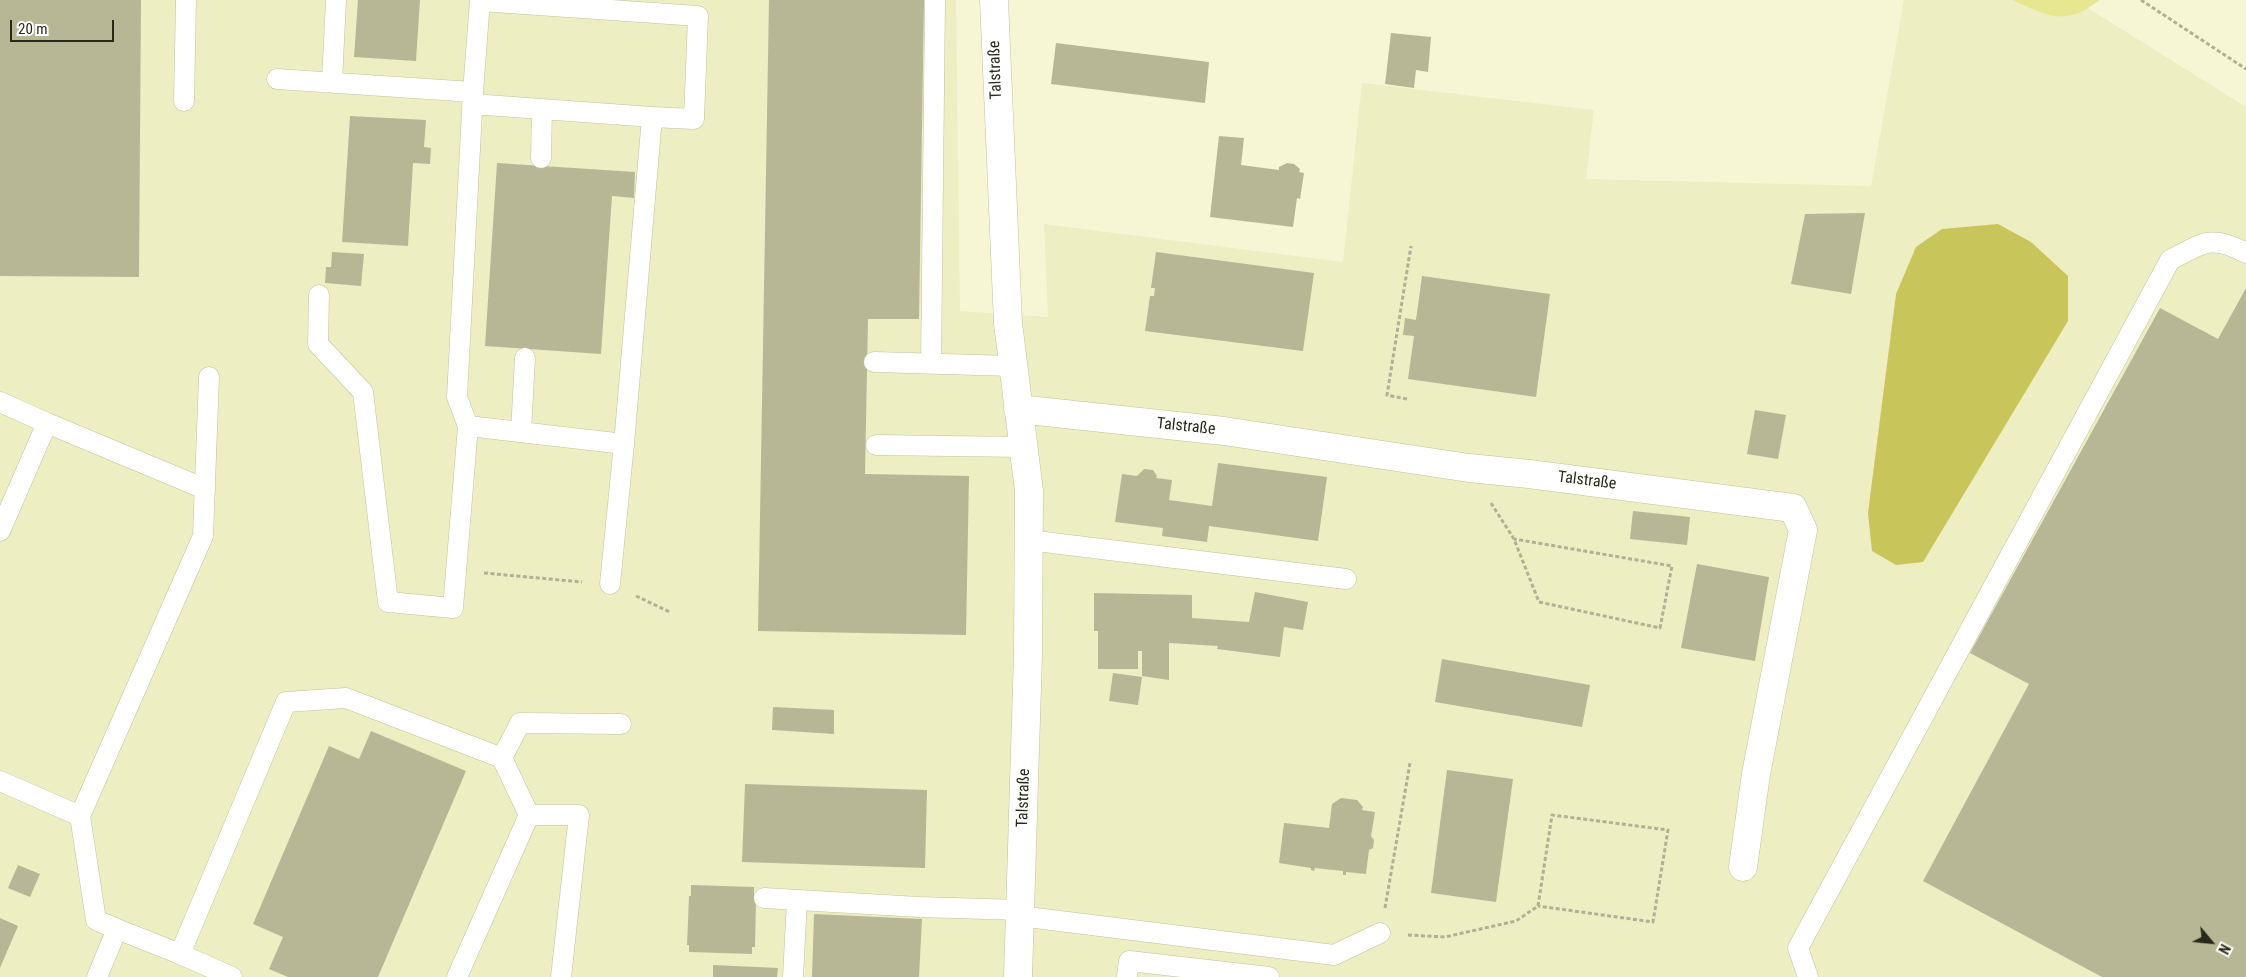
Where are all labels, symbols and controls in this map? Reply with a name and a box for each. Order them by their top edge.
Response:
scale bar [12,10,116,42]
text: 20 m [18,20,48,38]
street label: Talstraße [985,40,1007,100]
street label: Talstraße [1156,414,1216,440]
street label: Talstraße [1557,468,1617,494]
street label: Talstraße [1013,768,1035,828]
north arrow [2186,917,2236,967]
text: N [2215,941,2233,957]

